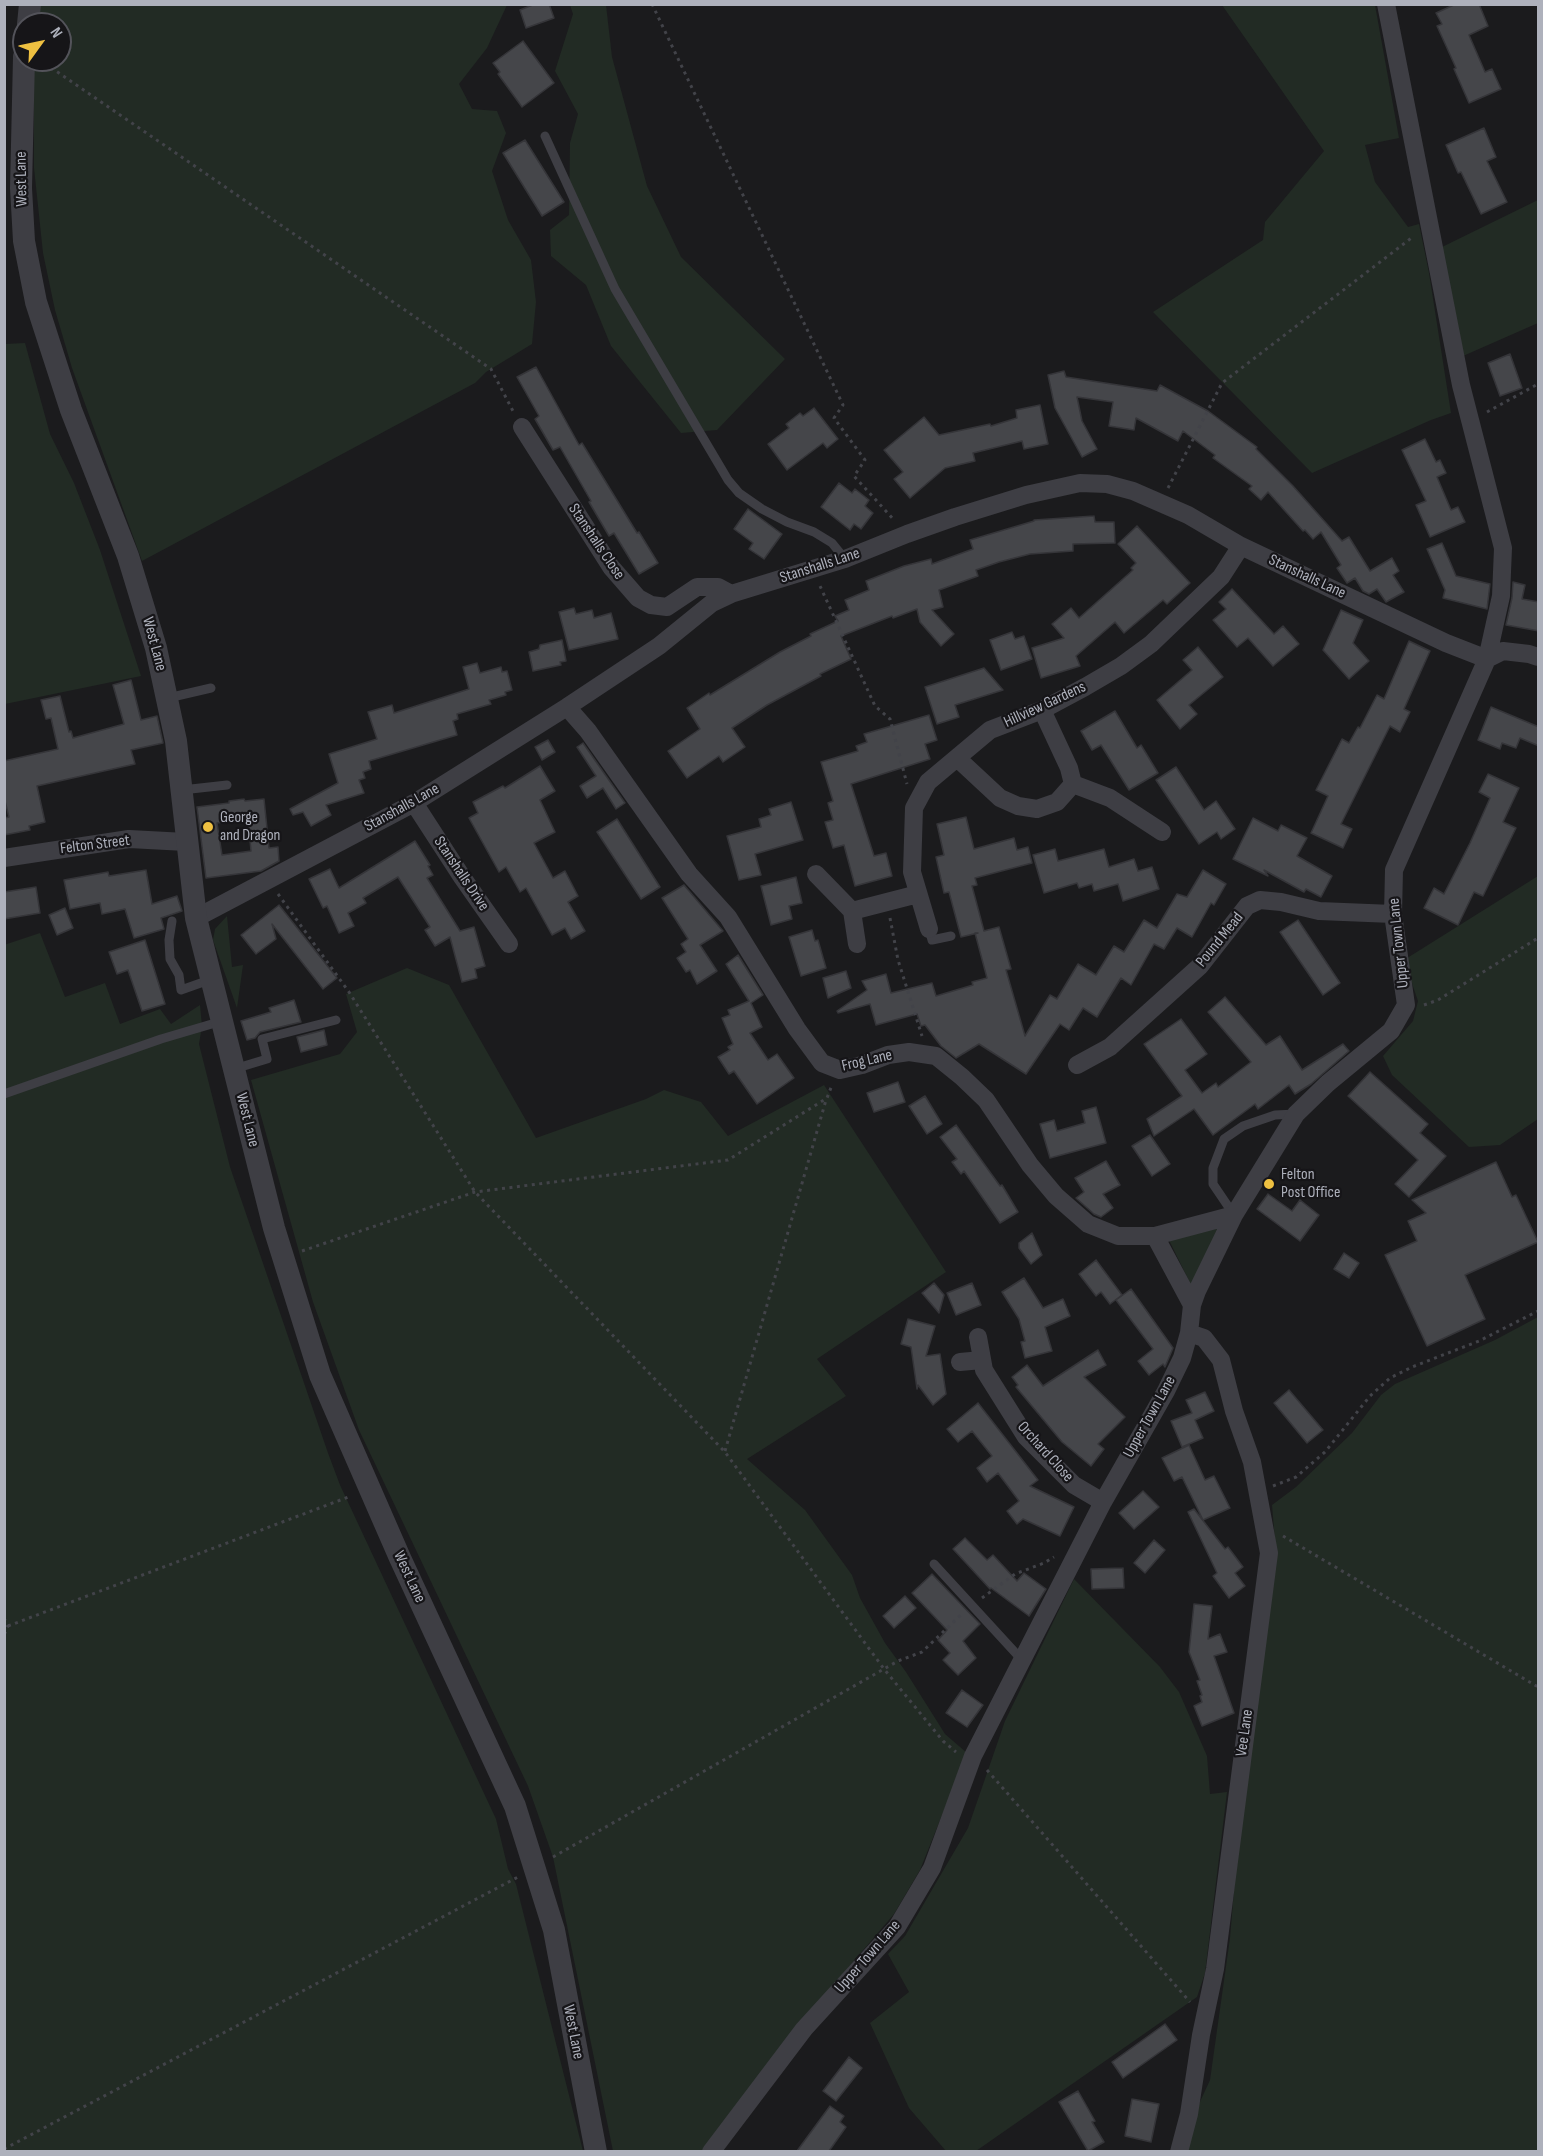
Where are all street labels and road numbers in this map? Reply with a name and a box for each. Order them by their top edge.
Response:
street label: West Lane [12,151,32,207]
street label: Stanshalls Close [564,500,628,584]
street label: Stanshalls Lane [778,544,862,588]
street label: Stanshalls Lane [1265,551,1349,603]
street label: West Lane [138,615,170,673]
street label: Hillview Gardens [1001,678,1089,732]
street label: Stanshalls Lane [361,779,443,837]
street label: Felton Street [59,831,131,859]
street label: Stanshalls Drive [429,833,493,915]
street label: Upper Town Lane [1385,897,1413,989]
street label: Pound Mead [1192,909,1248,971]
street label: Frog Lane [840,1046,894,1076]
street label: West Lane [231,1091,263,1149]
street label: Upper Town Lane [1120,1373,1180,1461]
street label: Orchard Close [1013,1418,1077,1486]
street label: West Lane [389,1548,429,1606]
street label: Vee Lane [1232,1708,1258,1758]
street label: Upper Town Lane [831,1917,905,1997]
street label: West Lane [558,2003,588,2061]

